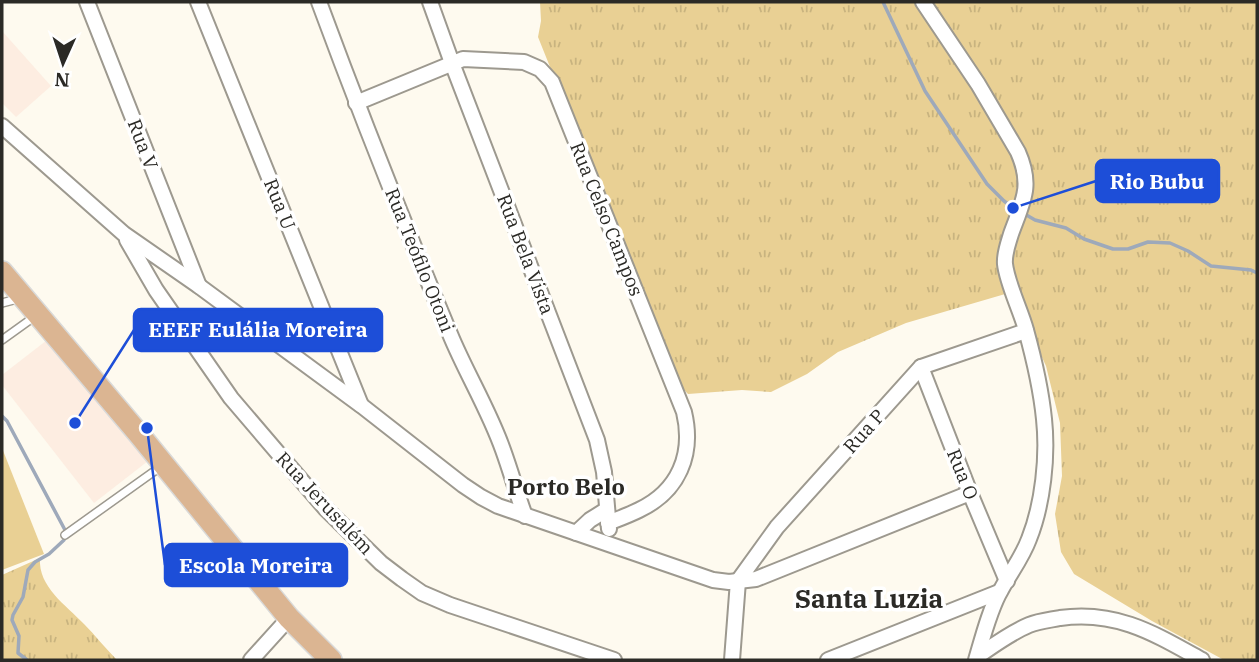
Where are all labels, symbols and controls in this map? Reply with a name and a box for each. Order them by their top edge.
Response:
north arrow [28,28,98,98]
text: N [54,68,70,92]
street label: Rua V [123,115,164,173]
street label: Rua Celso Campos [565,138,649,300]
callout: Rio Bubu [1096,160,1219,202]
text: Rio Bubu [1110,167,1205,195]
street label: Rua U [259,175,301,233]
street label: Rua Teófilo Otoni [380,184,460,336]
street label: Rua Bela Vista [492,190,560,318]
callout: EEEF Eulália Moreira [134,309,382,351]
text: EEEF Eulália Moreira [148,315,368,343]
street label: Rua P [838,404,890,458]
street label: Rua O [942,445,984,503]
street label: Rua Jerusalém [271,447,379,559]
district label: Porto Belo [507,471,625,501]
callout: Escola Moreira [165,544,347,586]
text: Escola Moreira [179,551,333,579]
district label: Santa Luzia [795,581,944,615]

